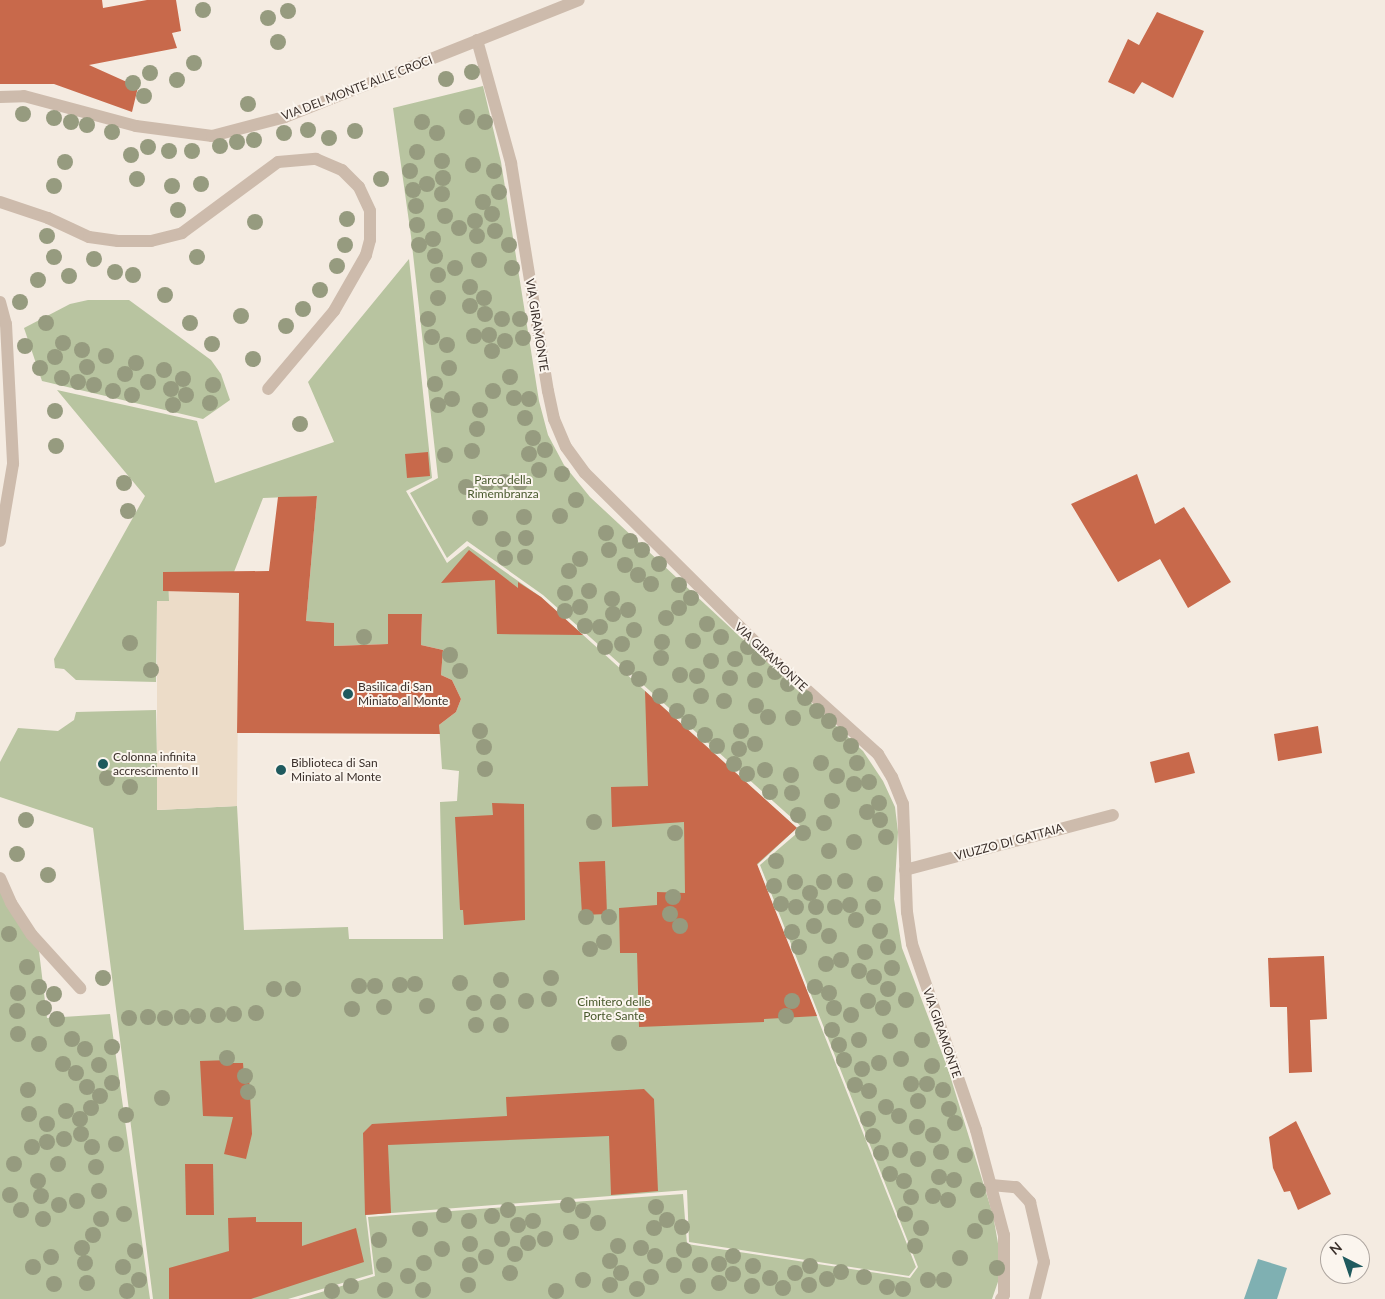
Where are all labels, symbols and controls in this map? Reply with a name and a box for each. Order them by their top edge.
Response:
street label: VIA DEL MONTE ALLE CROCI [279,52,435,124]
street label: VIA GIRAMONTE [523,277,551,373]
park label: Parco della Rimembranza [467,473,539,501]
street label: VIA GIRAMONTE [732,620,810,694]
place label: Basilica di San Miniato al Monte [358,680,448,708]
marker: Basilica di San Miniato al Monte [342,688,354,700]
place label: Colonna infinita accrescimento II [113,750,198,778]
place label: Biblioteca di San Miniato al Monte [291,756,381,784]
marker: Colonna infinita accrescimento II [97,758,109,770]
marker: Biblioteca di San Miniato al Monte [275,764,287,776]
street label: VIUZZO DI GATTAIA [953,821,1065,863]
street label: VIA GIRAMONTE [920,986,964,1080]
park label: Cimitero delle Porte Sante [577,995,651,1023]
north arrow [1320,1234,1370,1284]
text: N [1326,1238,1345,1258]

